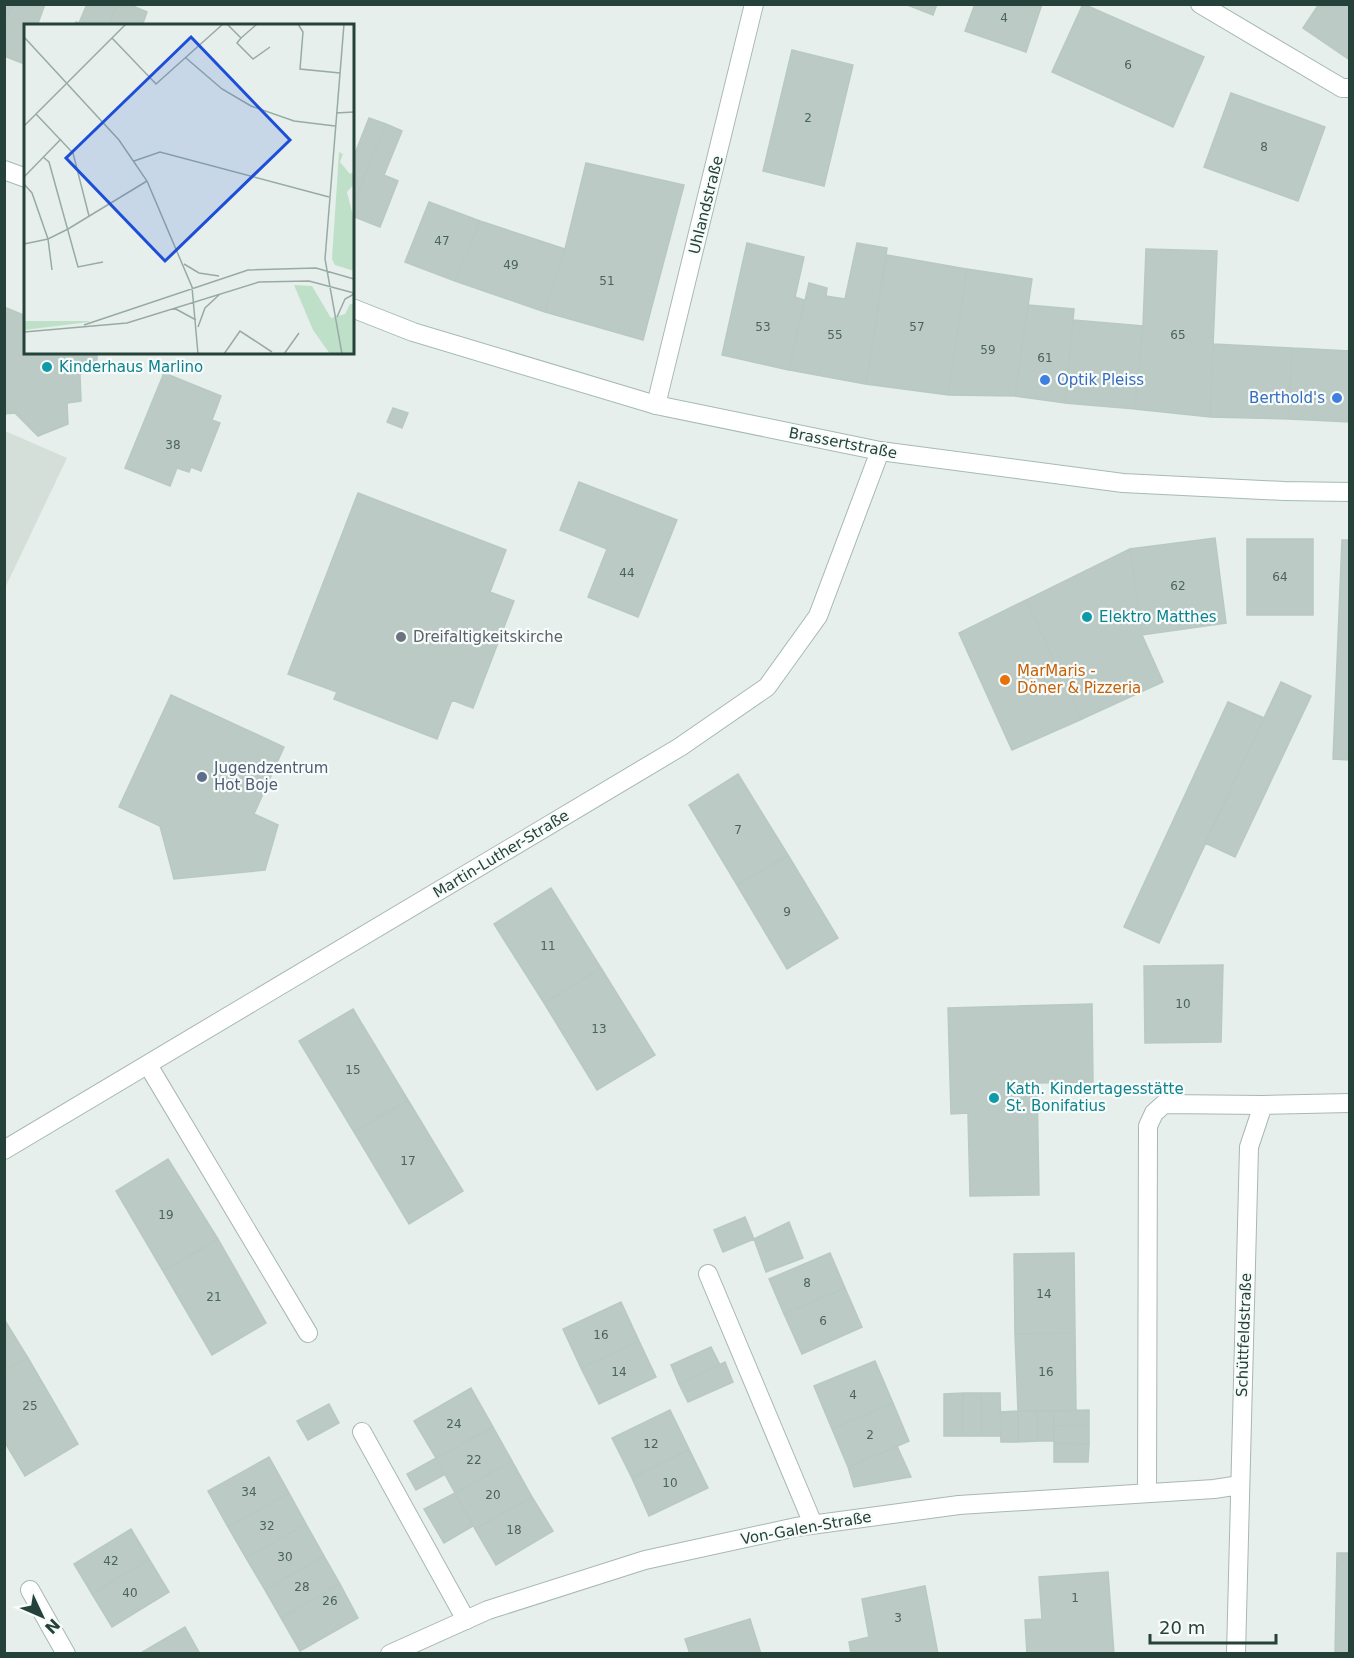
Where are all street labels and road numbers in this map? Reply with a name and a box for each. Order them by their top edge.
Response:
street label: Uhlandstraße [685,154,727,256]
street label: Brassertstraße [787,424,899,462]
street label: Martin-Luther-Straße [430,806,572,902]
street label: Schüttfeldstraße [1233,1272,1255,1398]
street label: Von-Galen-Straße [739,1508,873,1548]

